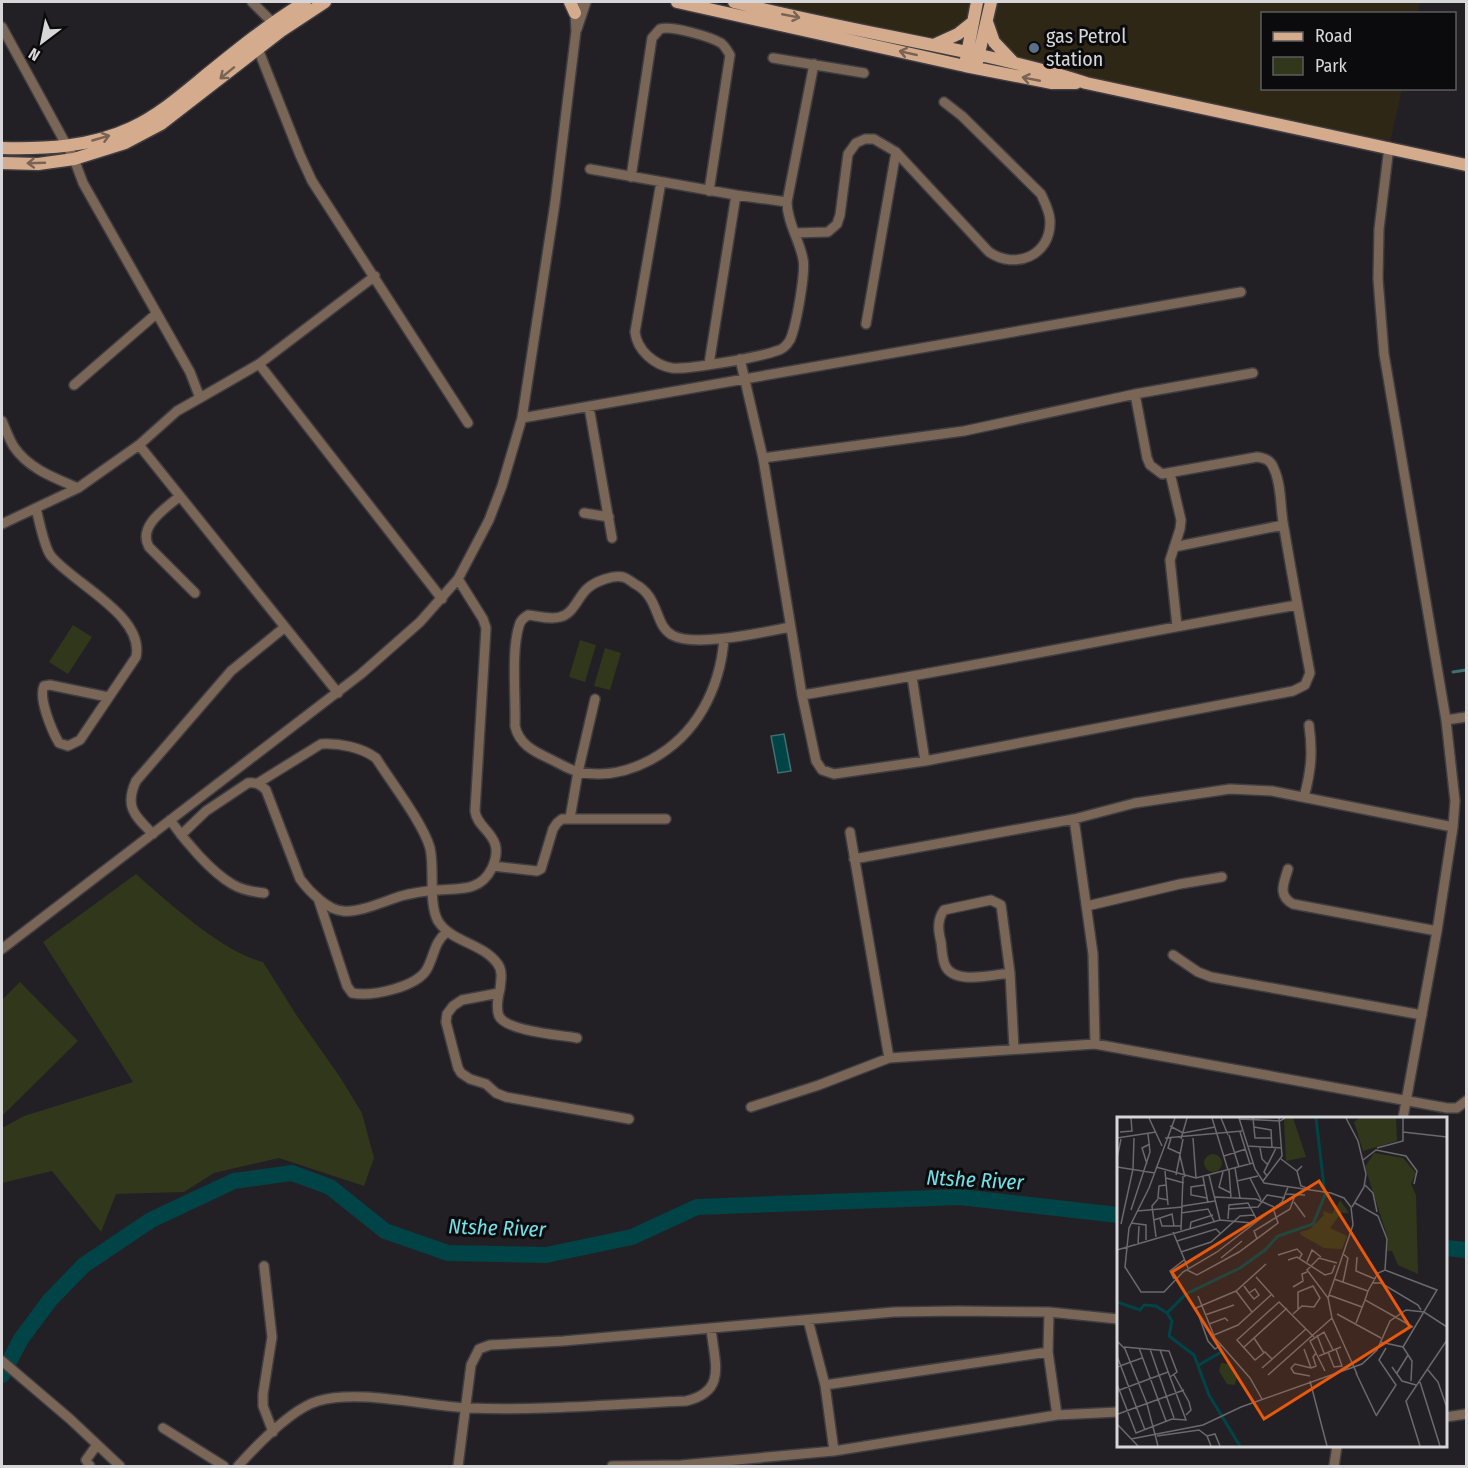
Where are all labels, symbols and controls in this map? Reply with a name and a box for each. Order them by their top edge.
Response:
one-way arrow [781,10,800,22]
north arrow [12,12,72,72]
legend [1261,12,1456,90]
place label: gas Petrol station [1046,24,1126,71]
text: Road [1315,25,1352,47]
marker: gas Petrol station [1027,41,1041,55]
text: N [25,44,43,65]
one-way arrow [898,47,918,58]
text: Park [1315,55,1348,77]
one-way arrow [219,67,235,80]
one-way arrow [1021,73,1041,84]
one-way arrow [91,132,110,143]
one-way arrow [26,158,46,169]
inset map [1117,1117,1447,1447]
water label: Ntshe River [926,1164,1025,1196]
water label: Ntshe River [448,1213,547,1243]

